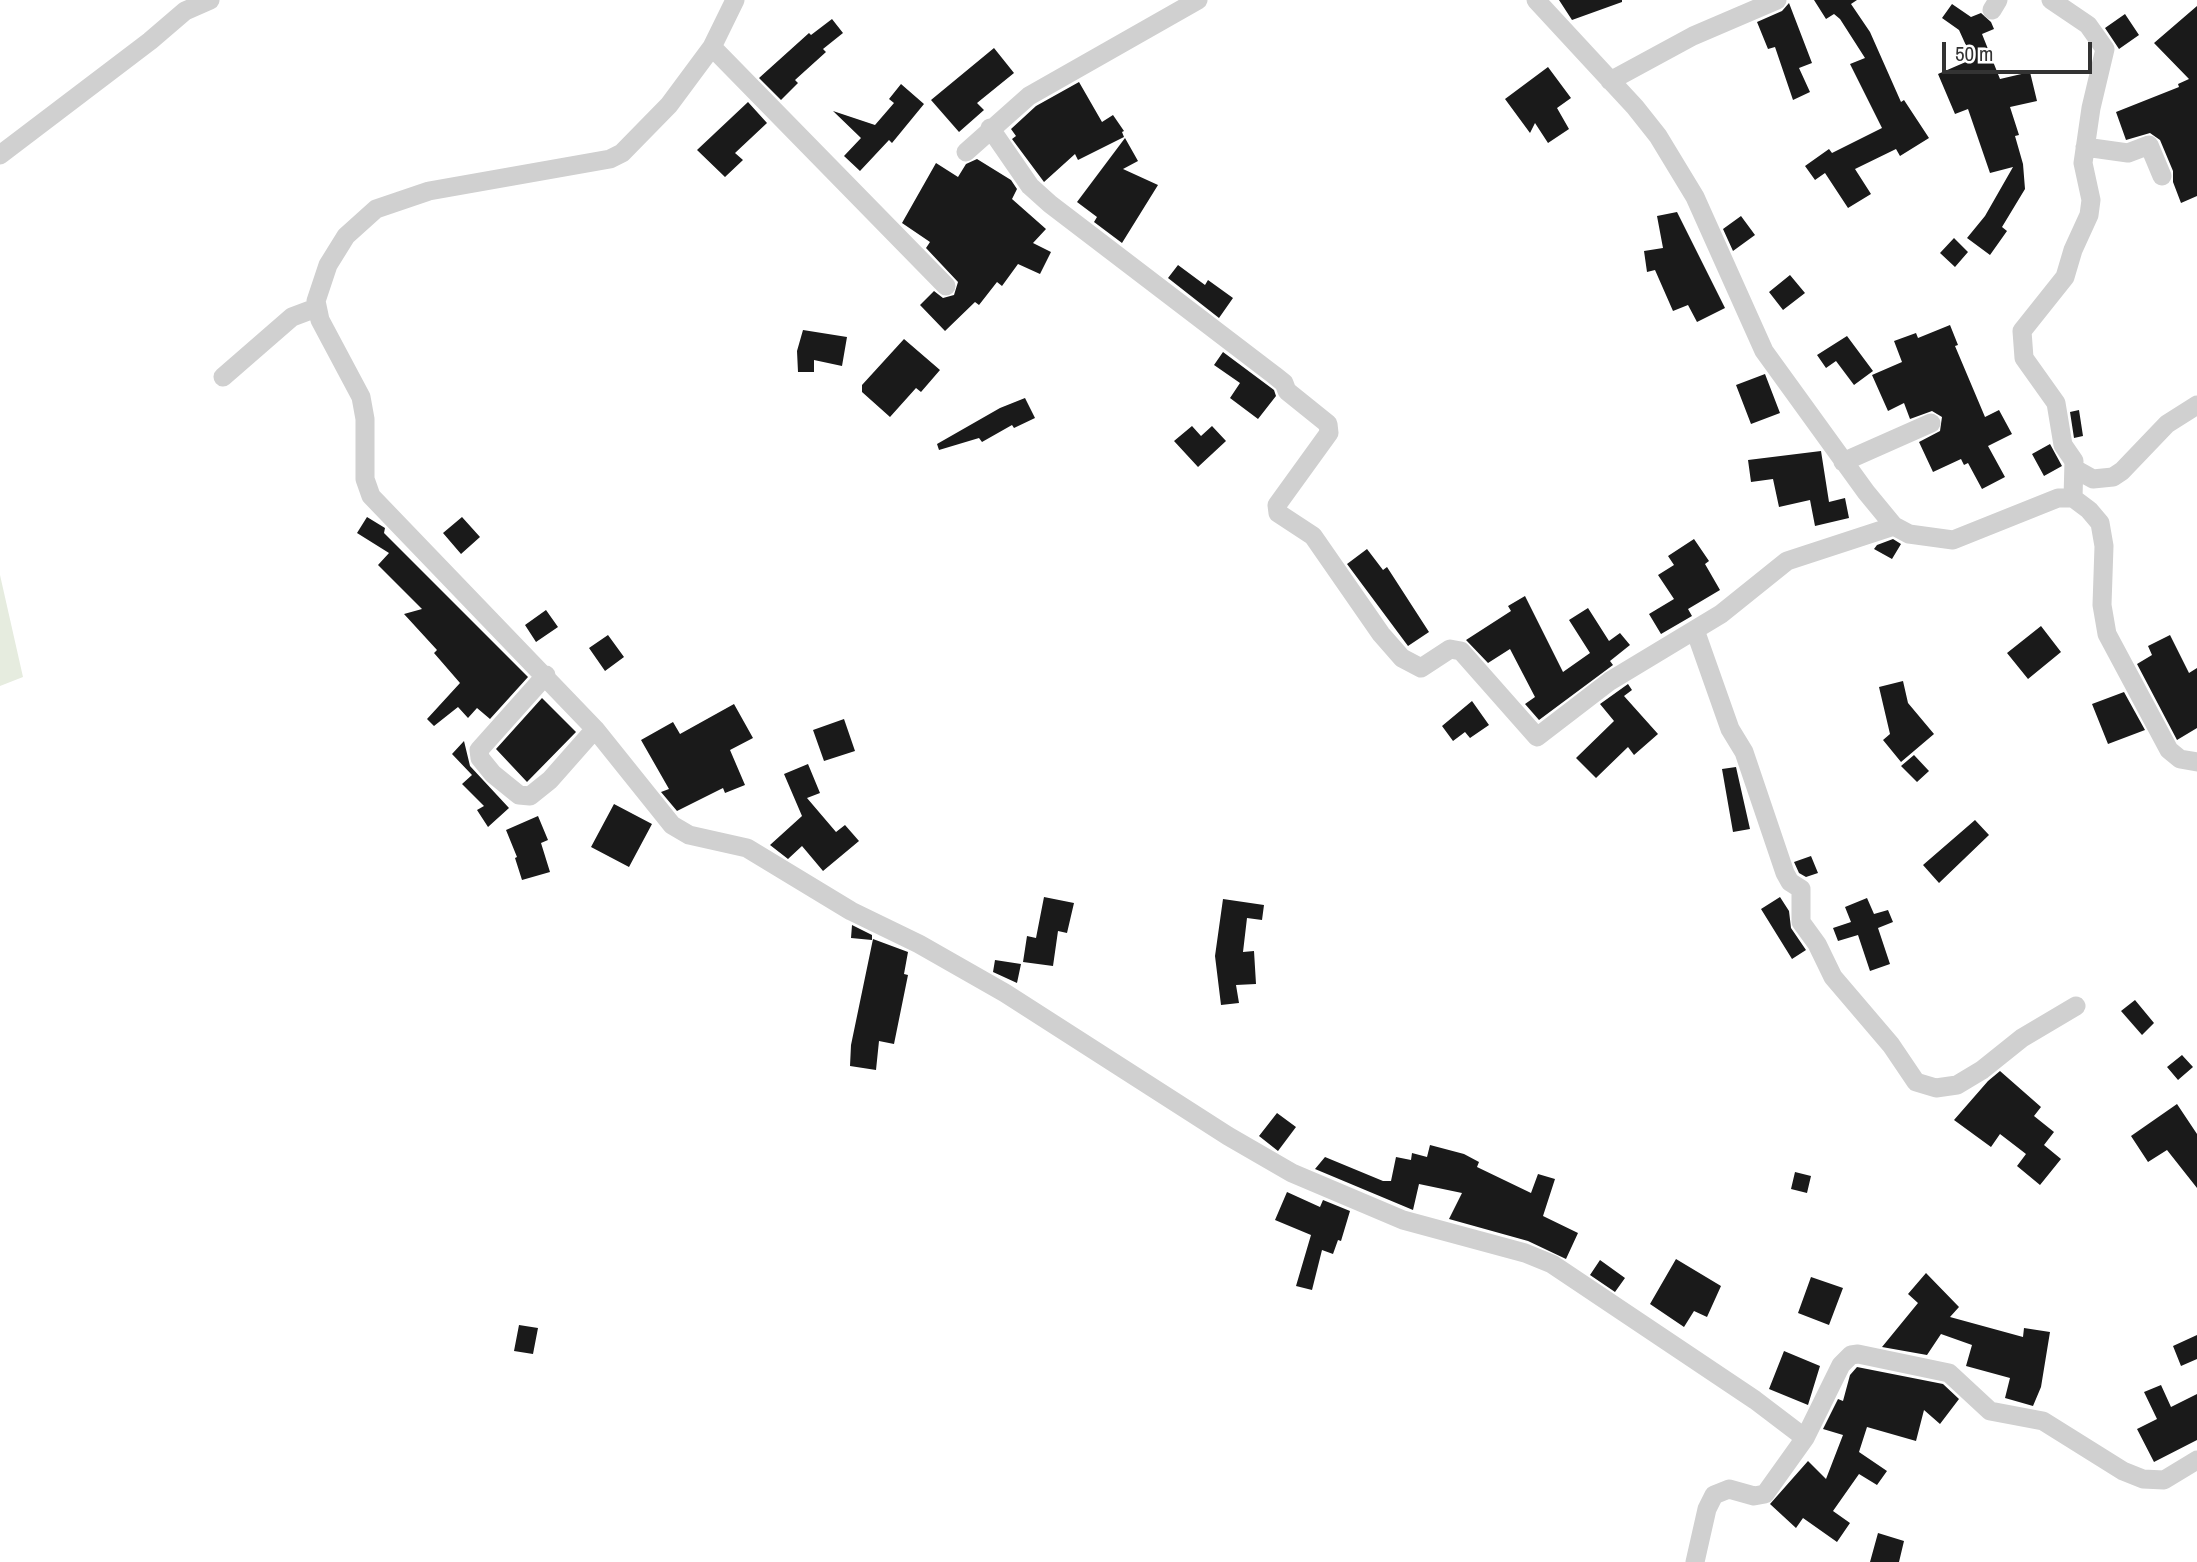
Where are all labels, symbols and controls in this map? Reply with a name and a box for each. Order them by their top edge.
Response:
scale bar [1945,28,2096,72]
text: 50 m [1955,39,1993,68]

